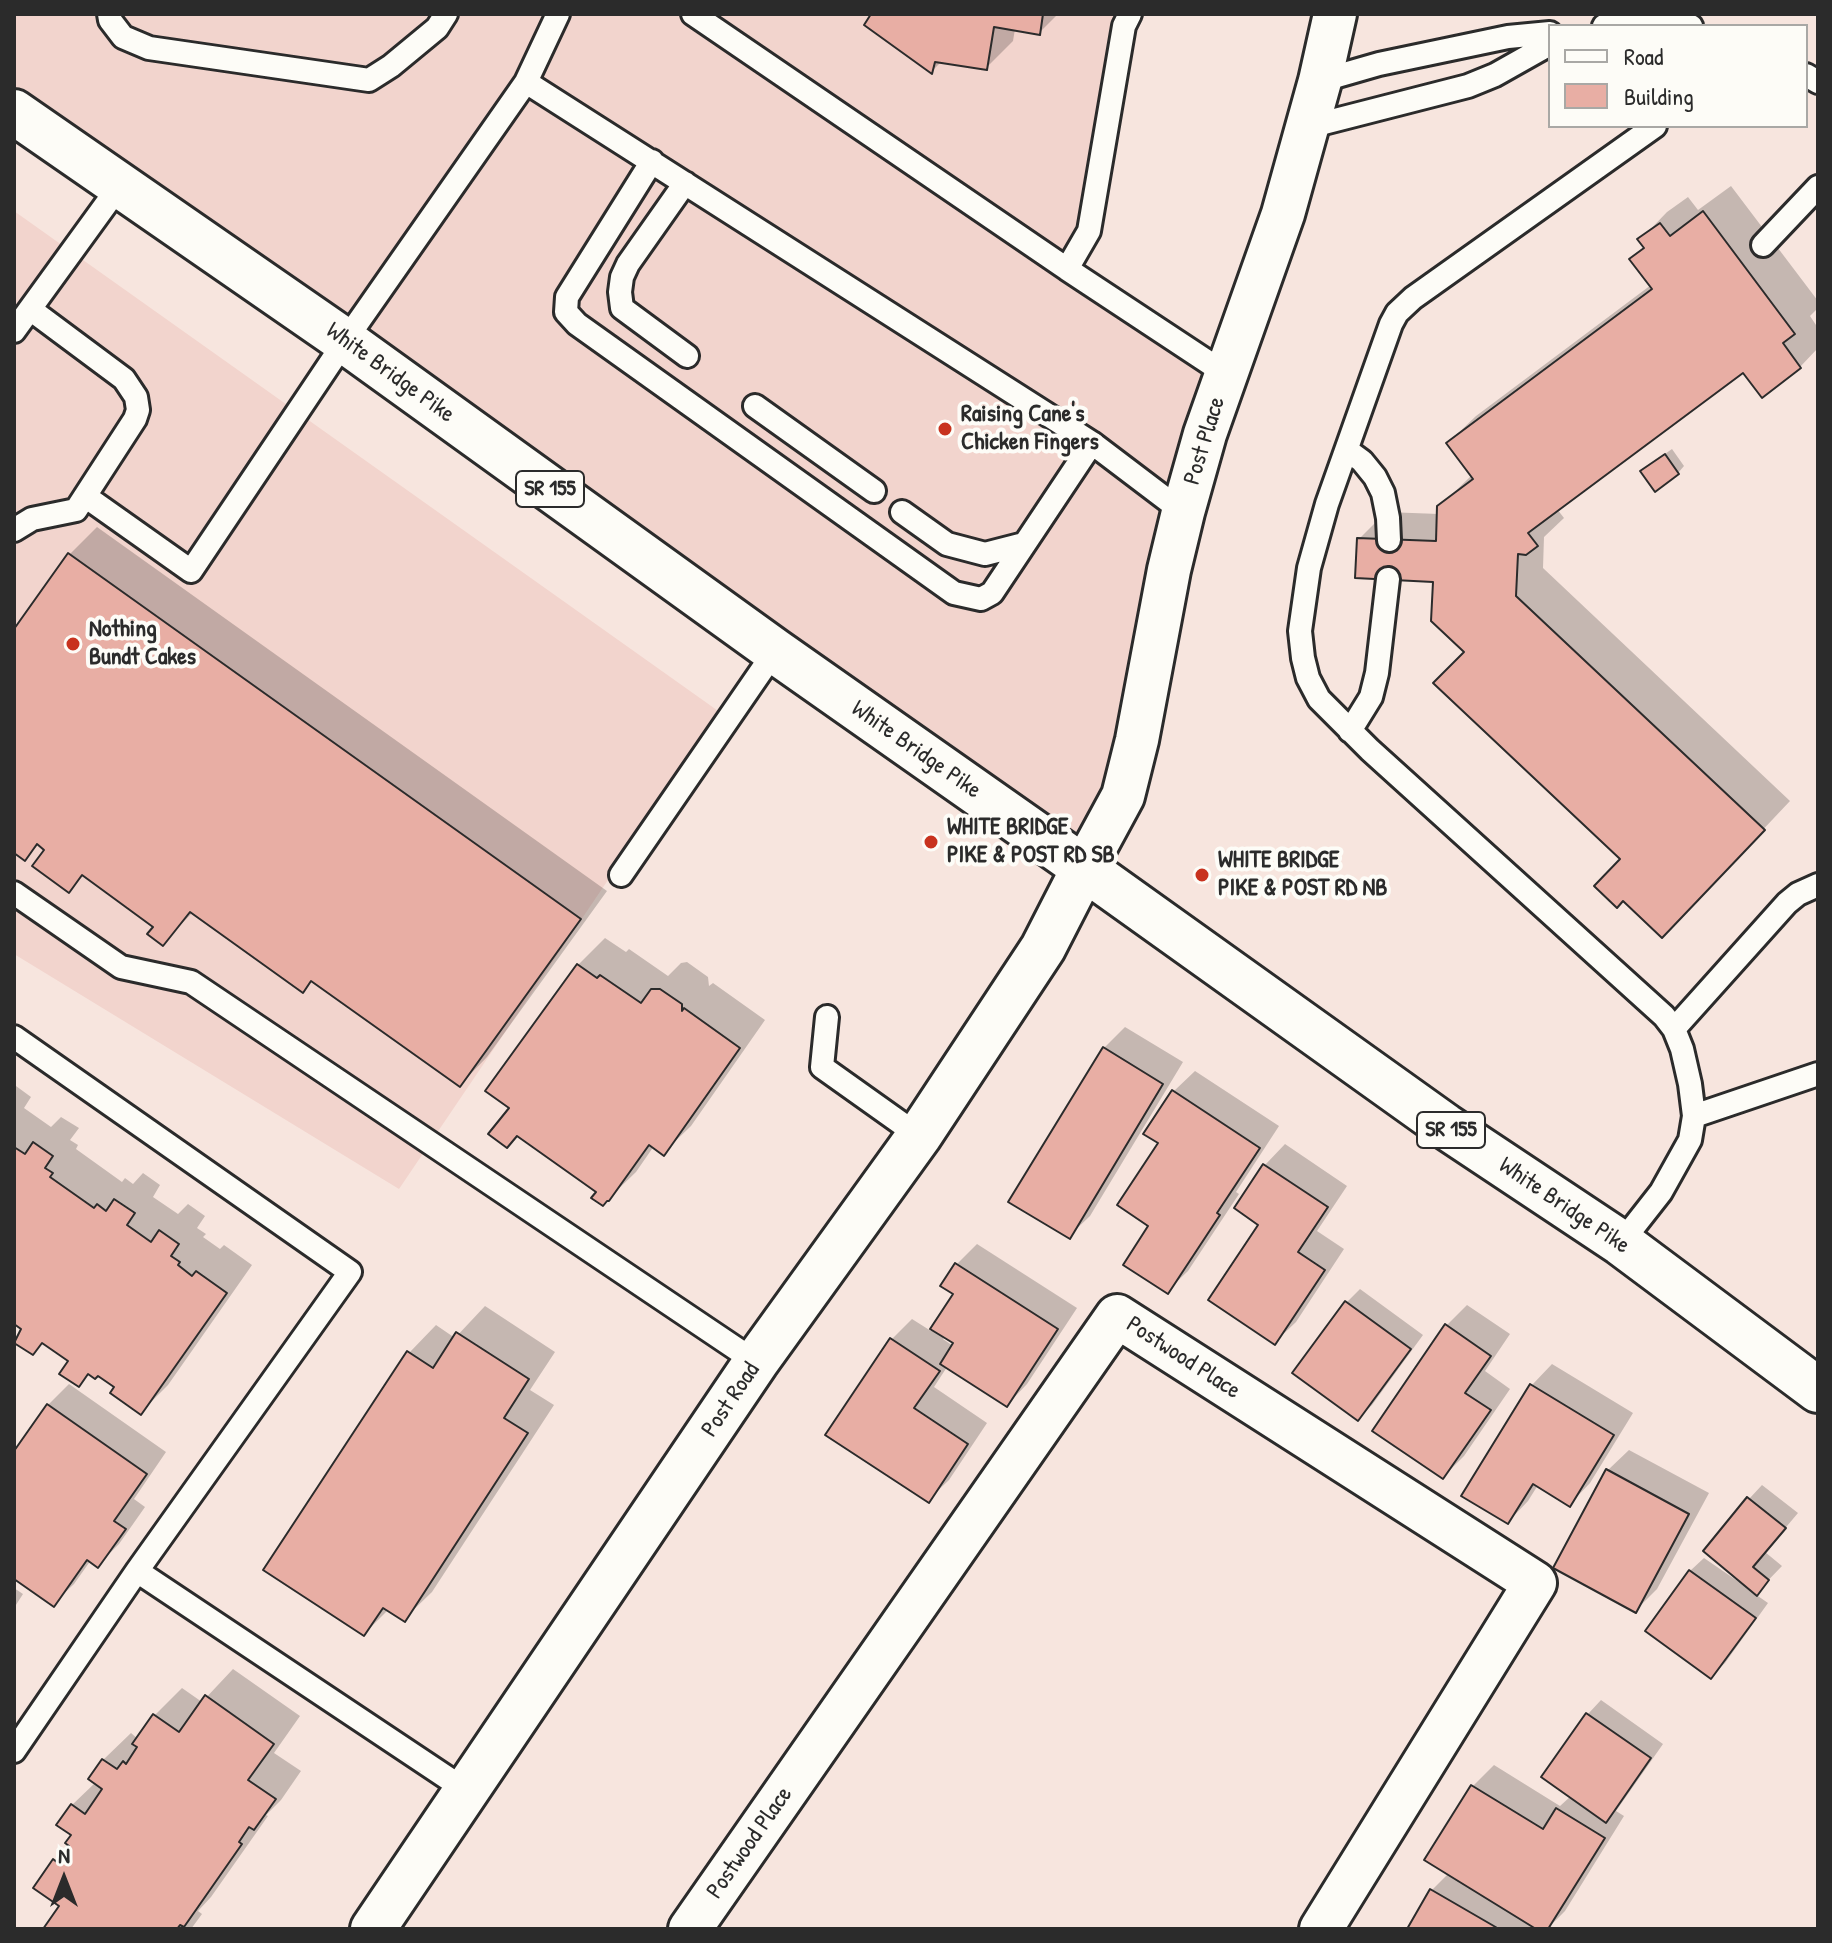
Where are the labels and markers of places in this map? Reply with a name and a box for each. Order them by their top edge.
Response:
place label: Raising Cane's Chicken Fingers [961,401,1099,457]
marker: Raising Cane's Chicken Fingers [936,420,954,438]
place label: Nothing Bundt Cakes [89,616,196,672]
marker: Nothing Bundt Cakes [64,635,82,653]
place label: WHITE BRIDGE PIKE & POST RD SB [947,814,1115,870]
marker: WHITE BRIDGE PIKE & POST RD SB [922,833,940,851]
place label: WHITE BRIDGE PIKE & POST RD NB [1218,847,1388,903]
marker: WHITE BRIDGE PIKE & POST RD NB [1193,866,1211,884]

